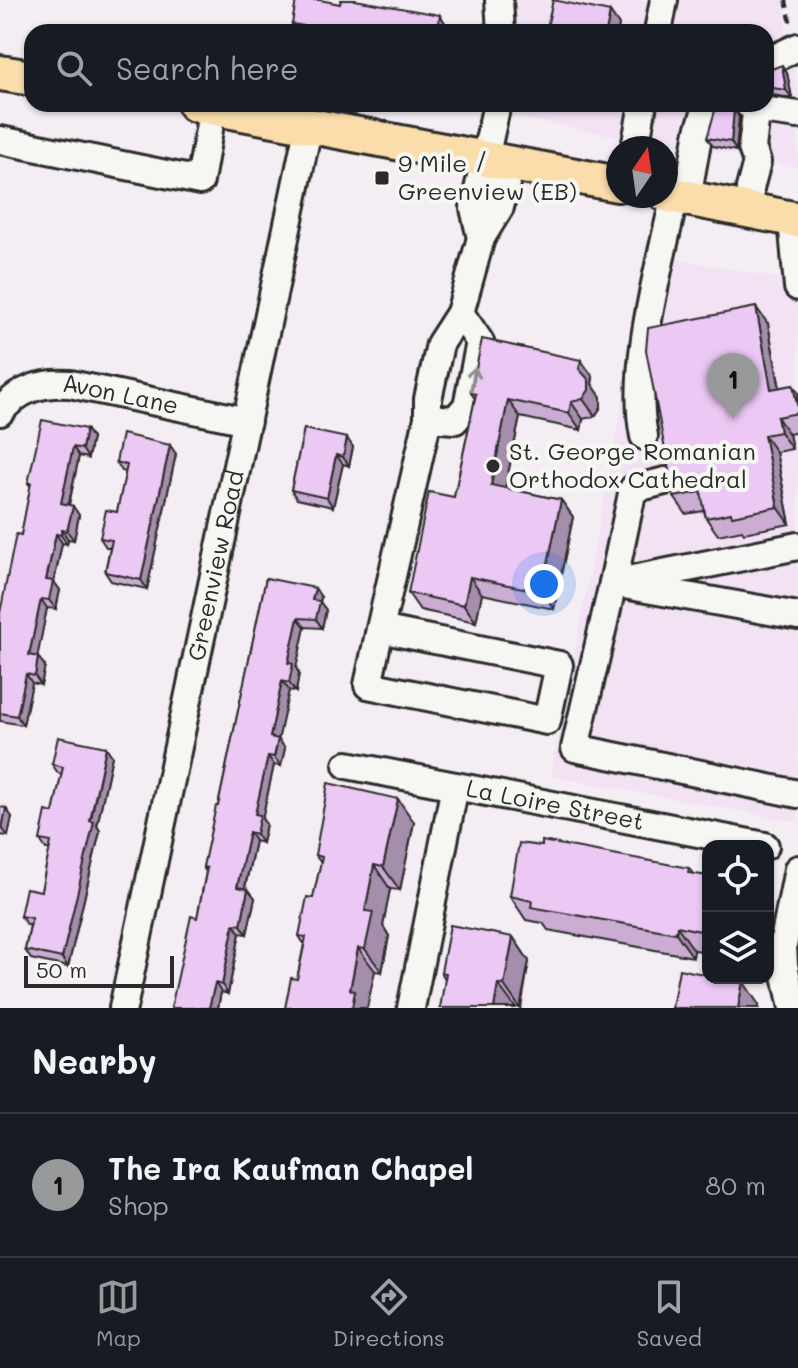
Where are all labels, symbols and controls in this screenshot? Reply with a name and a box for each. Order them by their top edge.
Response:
search box [24,24,774,112]
icon: search [52,46,96,90]
text: Search here [116,48,299,88]
north arrow [606,136,678,208]
place label: 9 Mile / Greenview (EB) [398,147,577,206]
marker: 9 Mile / Greenview (EB) [373,169,391,187]
pin: 1 [707,353,759,419]
street label: Avon Lane [61,367,181,420]
one-way arrow [466,367,481,392]
place label: St. George Romanian Orthodox Cathedral [509,435,756,494]
marker: St. George Romanian Orthodox Cathedral [484,457,502,475]
street label: Greenview Road [179,467,250,663]
your location [524,564,564,604]
street label: La Loire Street [464,771,647,836]
map controls [702,840,774,984]
button: locate [702,840,774,912]
button: layers [702,912,774,984]
scale bar [24,952,174,988]
text: 50 m [36,955,87,984]
text: Nearby [32,1038,157,1083]
text: The Ira Kaufman Chapel [108,1148,473,1188]
text: 1 [52,1168,64,1202]
text: 80 m [705,1168,766,1202]
text: Shop [108,1188,169,1222]
tab: Map [96,1275,141,1352]
tab: Directions [333,1275,445,1352]
tab: Saved [637,1275,702,1352]

